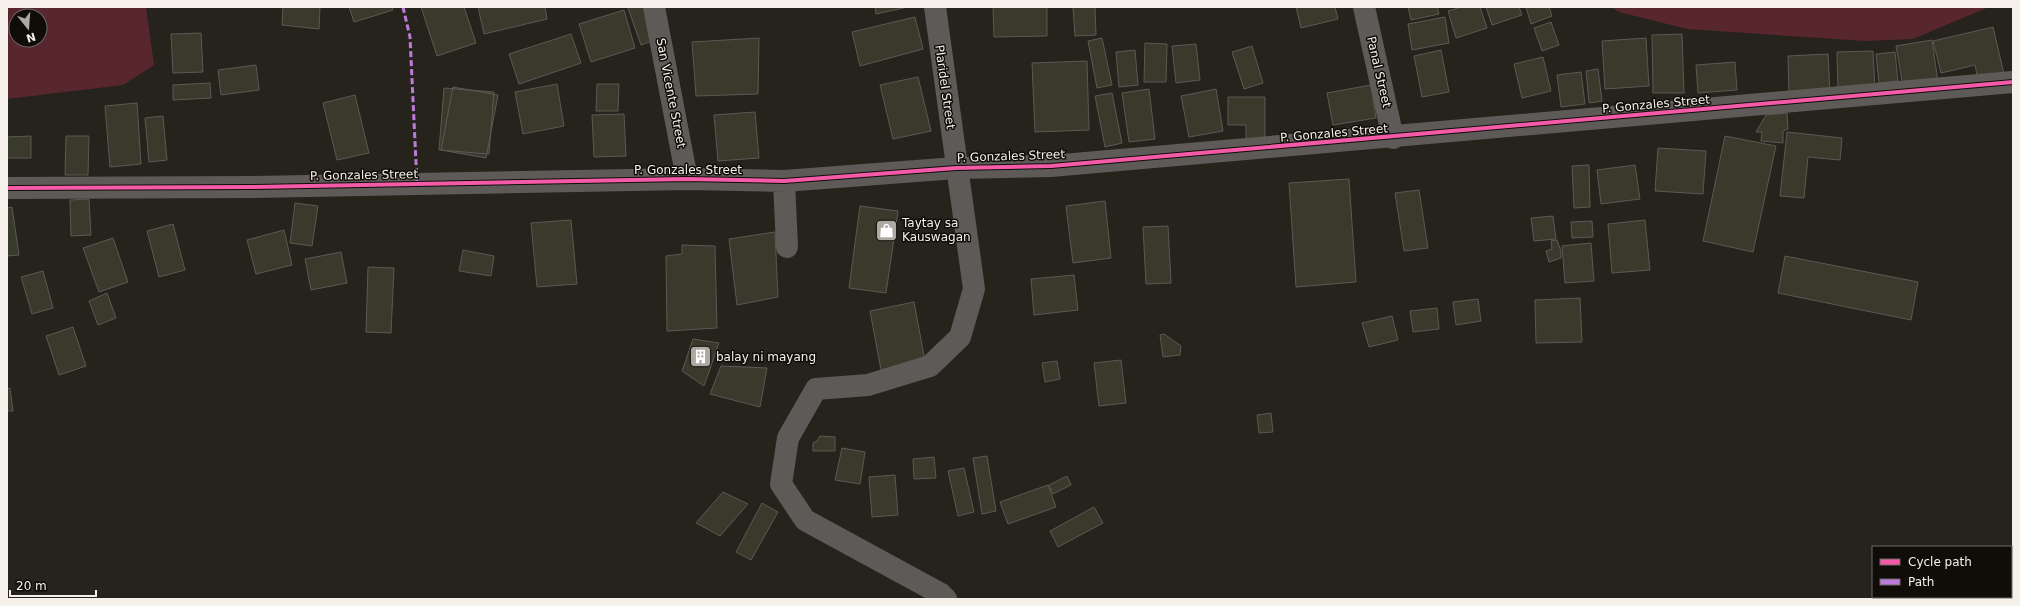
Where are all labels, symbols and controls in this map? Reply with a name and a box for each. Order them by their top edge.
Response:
north arrow [8,8,48,48]
text: N [24,30,37,45]
street label: Panal Street [1364,35,1394,109]
street label: San Vicente Street [653,37,689,149]
street label: Plaridel Street [932,44,958,130]
street label: P. Gonzales Street [1602,92,1711,116]
street label: P. Gonzales Street [1280,121,1389,145]
street label: P. Gonzales Street [957,147,1066,165]
street label: P. Gonzales Street [634,163,742,177]
street label: P. Gonzales Street [310,167,418,183]
place label: Taytay sa Kauswagan [901,216,971,244]
shop icon: Taytay sa Kauswagan [873,217,899,243]
building icon: balay ni mayang [687,344,713,370]
place label: balay ni mayang [716,350,816,364]
legend [1872,546,2012,598]
text: Cycle path [1908,555,1972,569]
scale bar [10,572,96,598]
text: Path [1908,575,1934,589]
text: 20 m [16,579,47,593]

